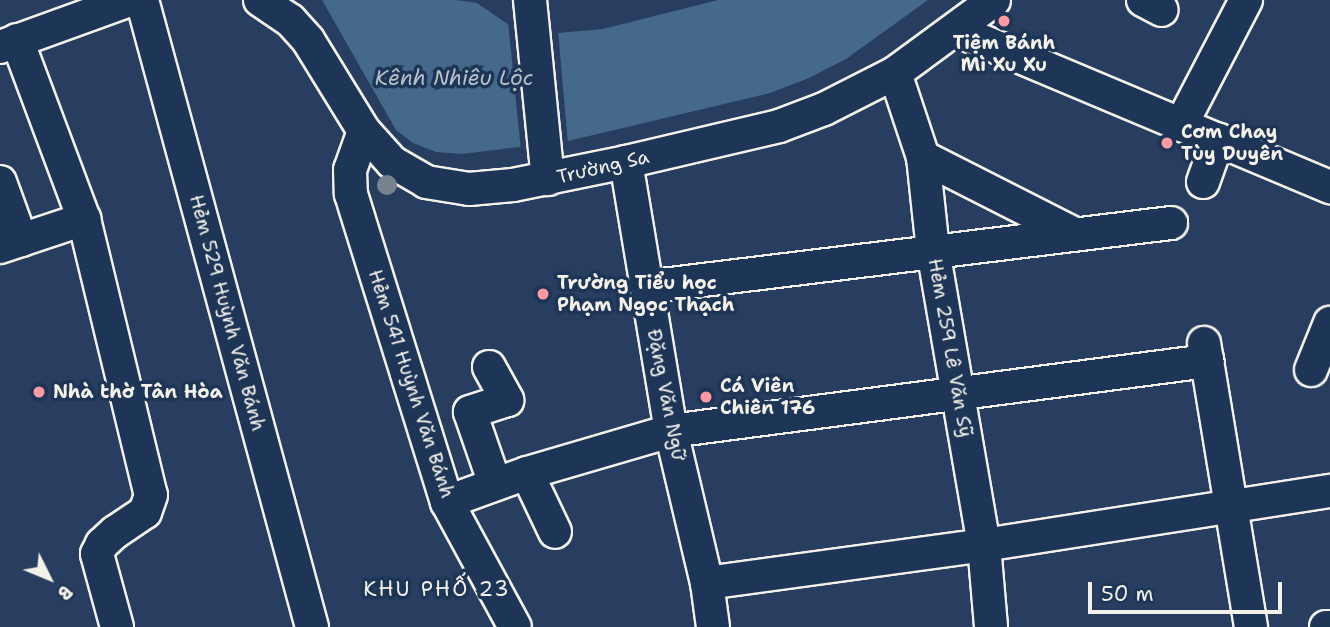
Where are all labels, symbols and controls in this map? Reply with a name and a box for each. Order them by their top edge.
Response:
marker: Tiệm Bánh Mì Xu Xu [996,13,1012,29]
place label: Tiệm Bánh Mì Xu Xu [953,32,1055,76]
water label: Kênh Nhiêu Lộc [375,65,533,91]
place label: Cơm Chay Tùy Duyên [1181,121,1283,165]
marker: Cơm Chay Tùy Duyên [1159,135,1175,151]
street label: Trường Sa [555,145,651,189]
street label: Hẻm 529 Huỳnh Văn Bánh [184,192,270,434]
street label: Hẻm 259 Lê Văn Sỹ [923,257,977,439]
street label: Hẻm 541 Huỳnh Văn Bánh [363,267,459,501]
place label: Trường Tiểu học Phạm Ngọc Thạch [557,272,734,316]
marker: Trường Tiểu học Phạm Ngọc Thạch [535,286,551,302]
street label: Đặng Văn Ngữ [642,327,690,463]
place label: Cá Viên Chiên 176 [720,375,815,419]
place label: Nhà thờ Tân Hòa [53,381,223,403]
marker: Nhà thờ Tân Hòa [31,384,47,400]
marker: Cá Viên Chiên 176 [698,389,714,405]
north arrow [14,543,84,613]
scale bar [1092,568,1286,612]
district label: KHU PHỐ 23 [364,576,510,602]
text: B [52,580,78,606]
text: 50 m [1101,580,1154,608]

